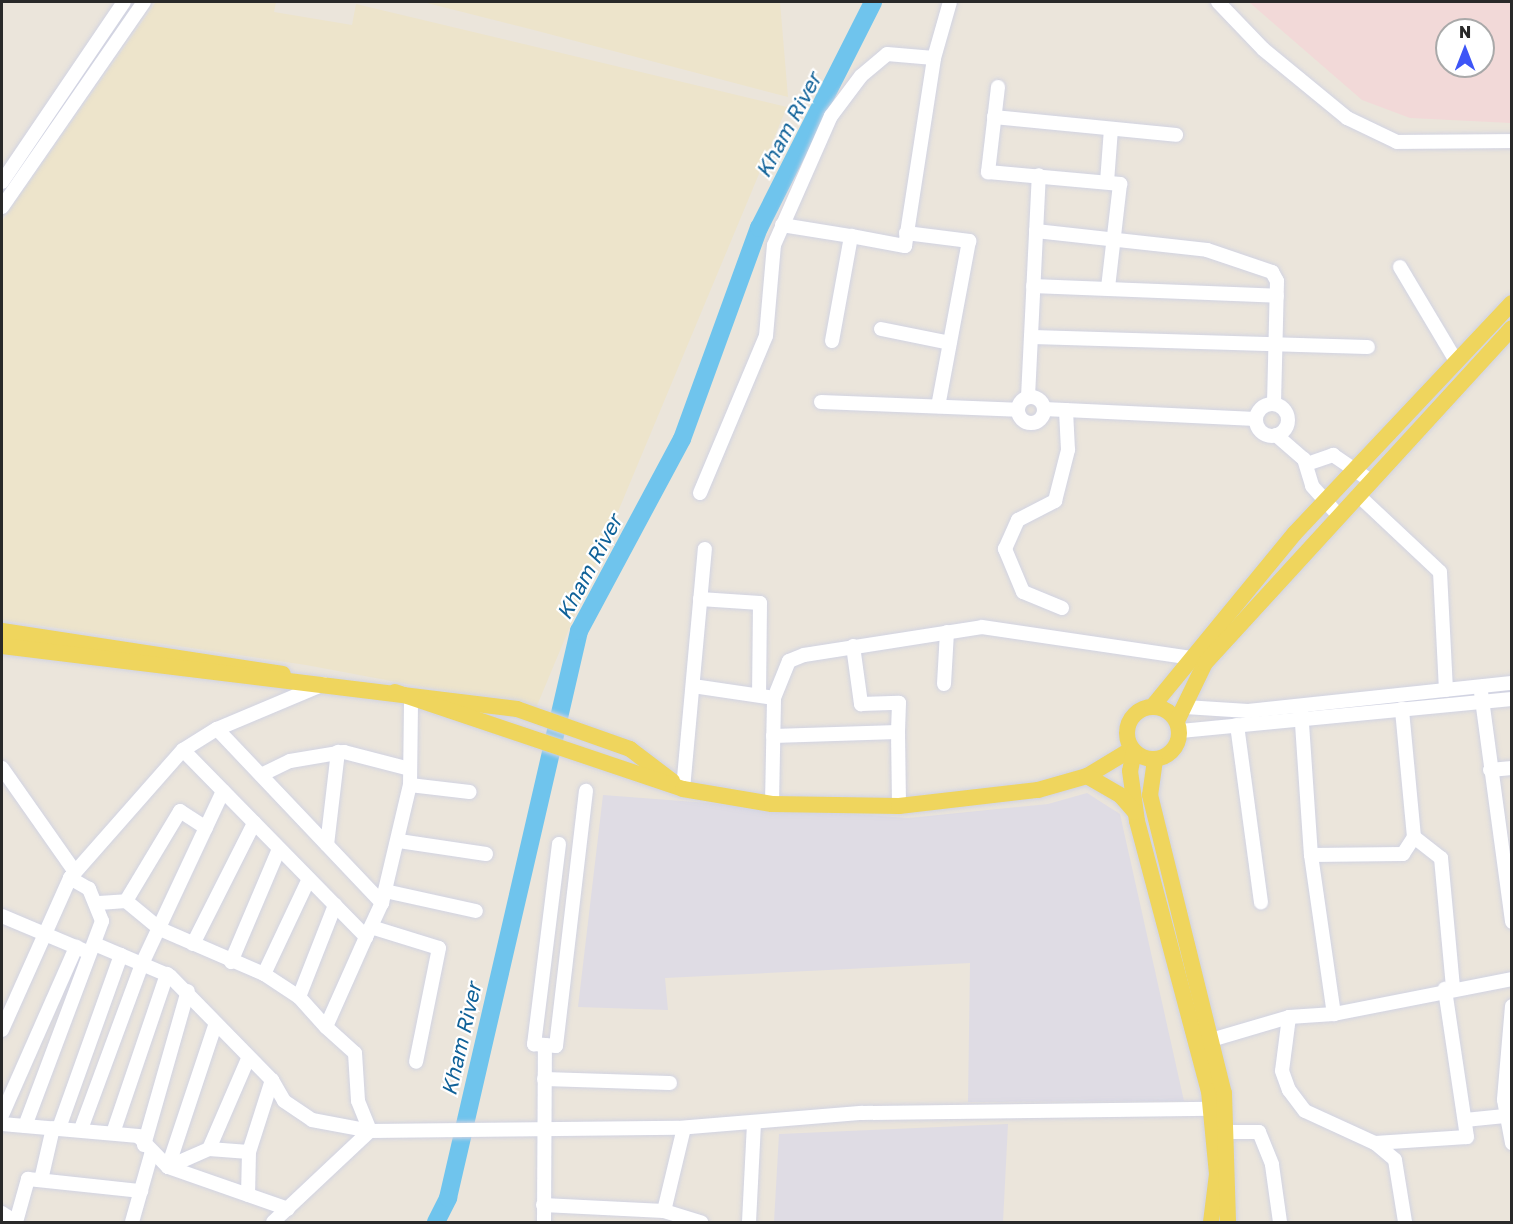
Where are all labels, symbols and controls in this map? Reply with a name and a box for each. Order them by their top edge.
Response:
north arrow [1435,18,1495,78]
text: N [1459,22,1471,42]
water label: Kham River [750,68,826,182]
water label: Kham River [551,510,627,624]
water label: Kham River [436,980,486,1098]

